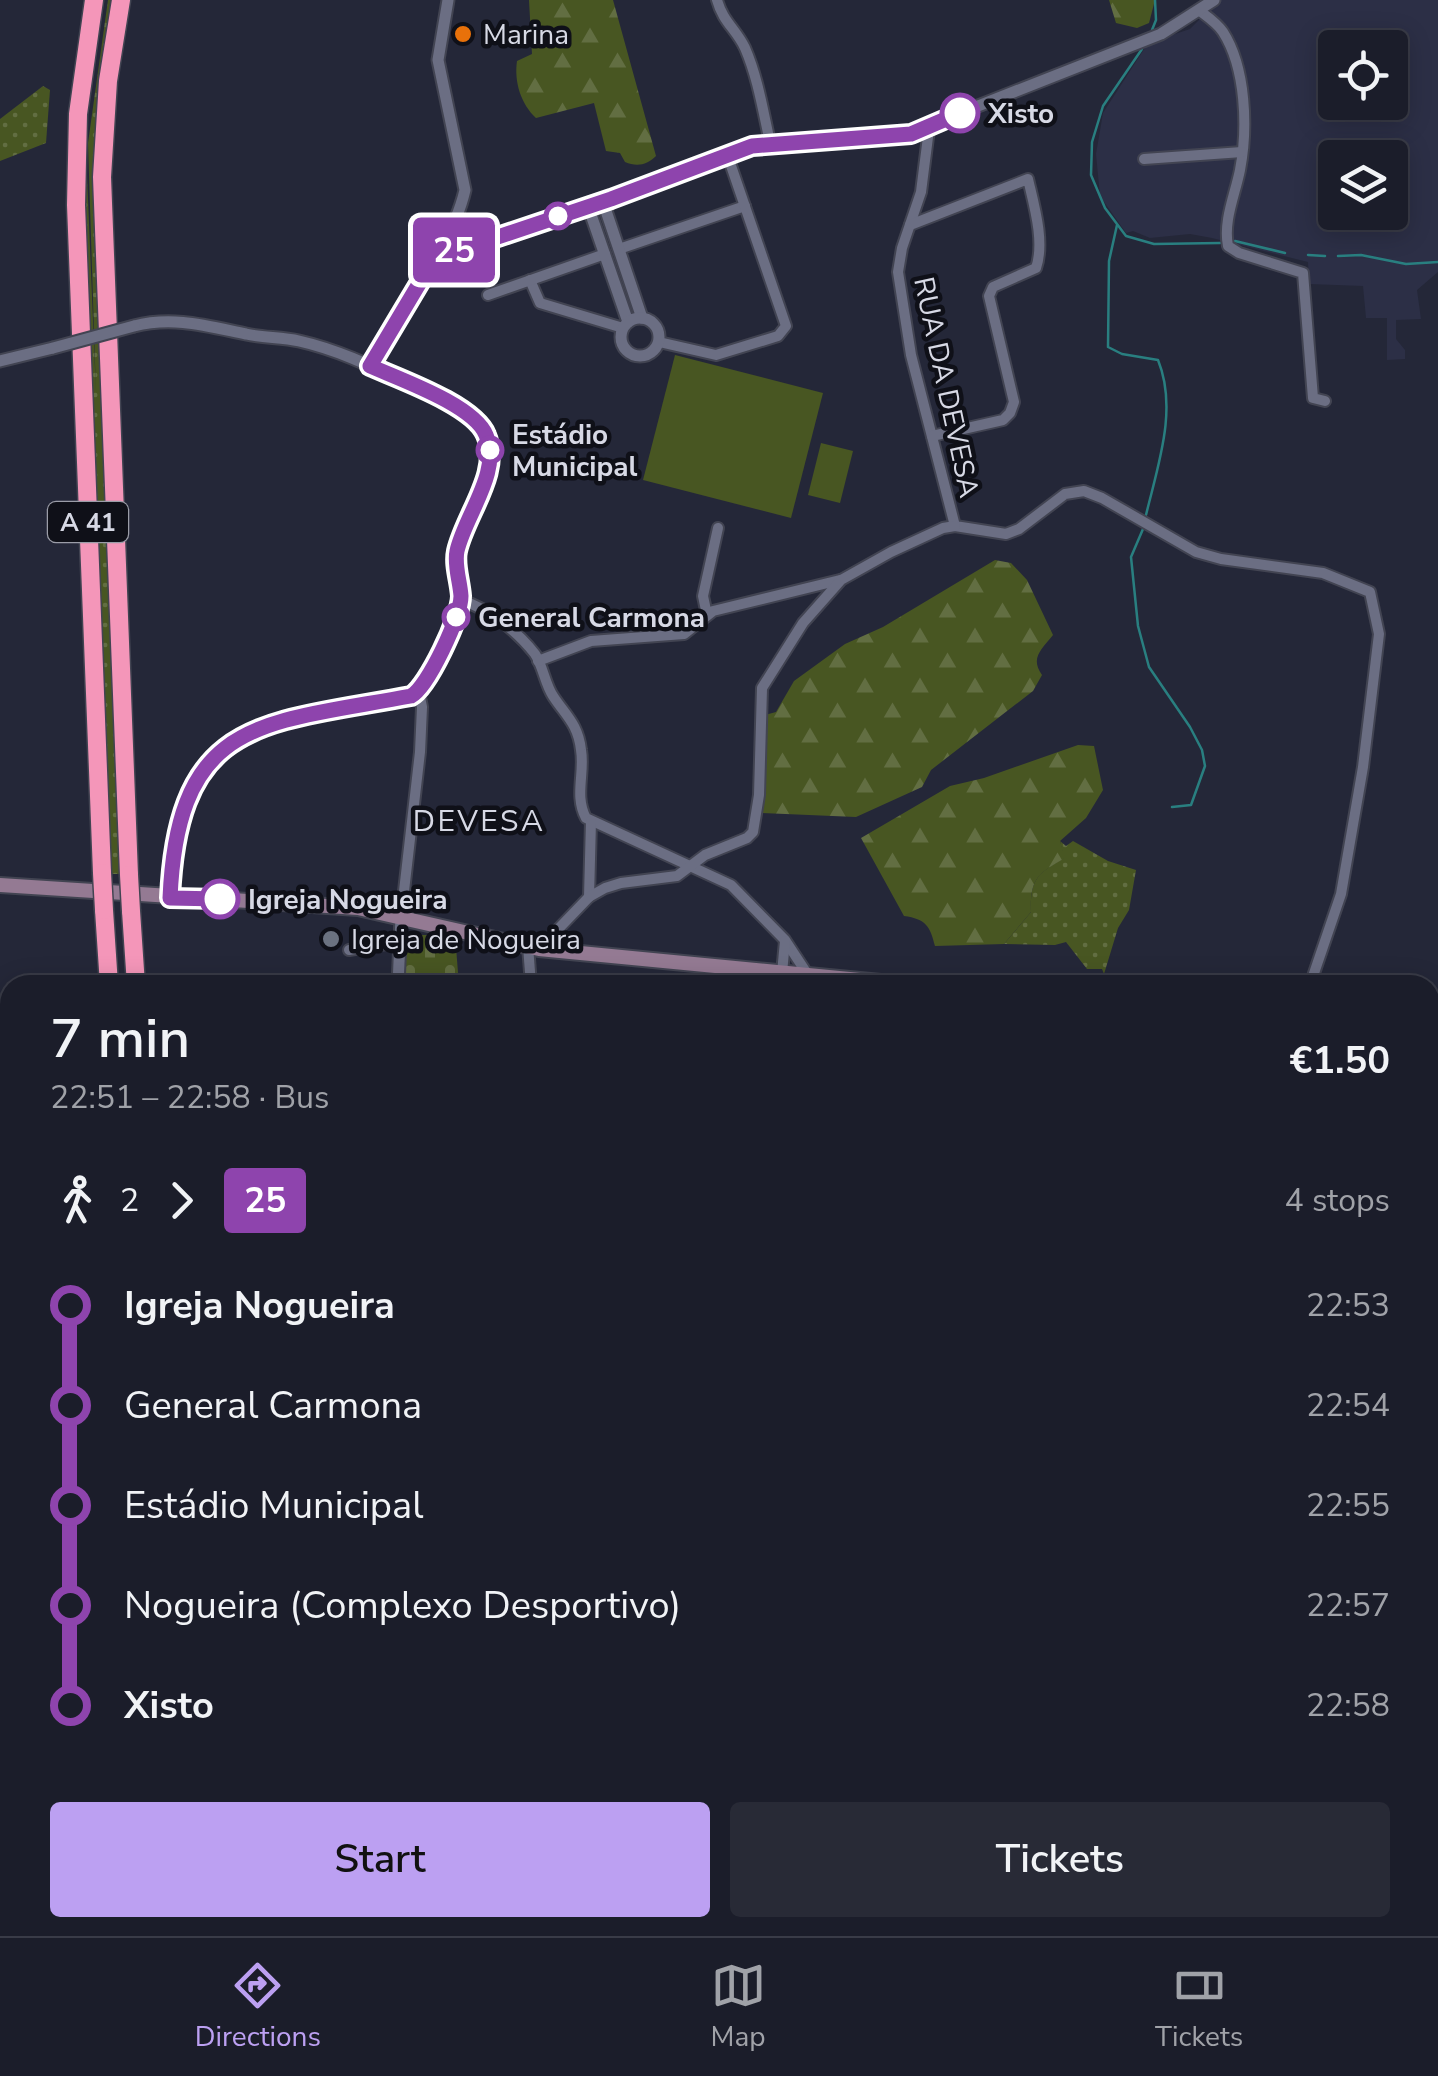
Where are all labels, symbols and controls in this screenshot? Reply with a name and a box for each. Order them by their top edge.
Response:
place label: Marina [483,16,569,54]
marker: Marina [452,23,474,45]
map controls [1318,30,1408,230]
button: locate [1318,30,1408,120]
marker: Xisto [941,94,979,132]
place label: Xisto [987,95,1054,133]
button: layers [1318,140,1408,230]
unlabelled marker [545,203,571,229]
line badge: 25 [409,218,499,282]
text: 25 [433,227,475,274]
street label: RUA DA DEVESA [904,273,988,501]
place label: Estádio Municipal [512,416,638,486]
marker: Estádio Municipal [477,437,503,463]
road number: A 41 [48,502,128,542]
place label: General Carmona [478,599,705,637]
marker: General Carmona [443,604,469,630]
district label: DEVESA [413,801,545,842]
marker: Igreja Nogueira [201,880,239,918]
place label: Igreja Nogueira [248,881,448,919]
place label: Igreja de Nogueira [351,921,581,959]
marker: Igreja de Nogueira [320,928,342,950]
text: 7 min [50,1001,190,1076]
text: €1.50 [1289,1035,1390,1086]
text: 22:51 – 22:58 · Bus [50,1076,329,1119]
icon: walk [50,1173,105,1228]
icon: forward [154,1173,209,1228]
text: 25 [244,1177,286,1224]
text: 2 [120,1179,139,1222]
text: 4 stops [1284,1179,1390,1222]
text: Igreja Nogueira [124,1280,395,1331]
text: 22:53 [1306,1284,1390,1327]
text: General Carmona [124,1380,422,1431]
text: 22:54 [1306,1384,1390,1427]
text: Estádio Municipal [124,1480,423,1531]
text: 22:55 [1306,1484,1390,1527]
text: Nogueira (Complexo Desportivo) [124,1580,681,1631]
text: 22:57 [1306,1584,1390,1627]
text: Xisto [124,1680,214,1731]
text: 22:58 [1306,1684,1390,1727]
button: Start [50,1802,710,1917]
button: Tickets [730,1802,1390,1917]
tab: Directions [195,1958,321,2056]
tab: Map [710,1958,766,2056]
tab: Tickets [1155,1958,1243,2056]

